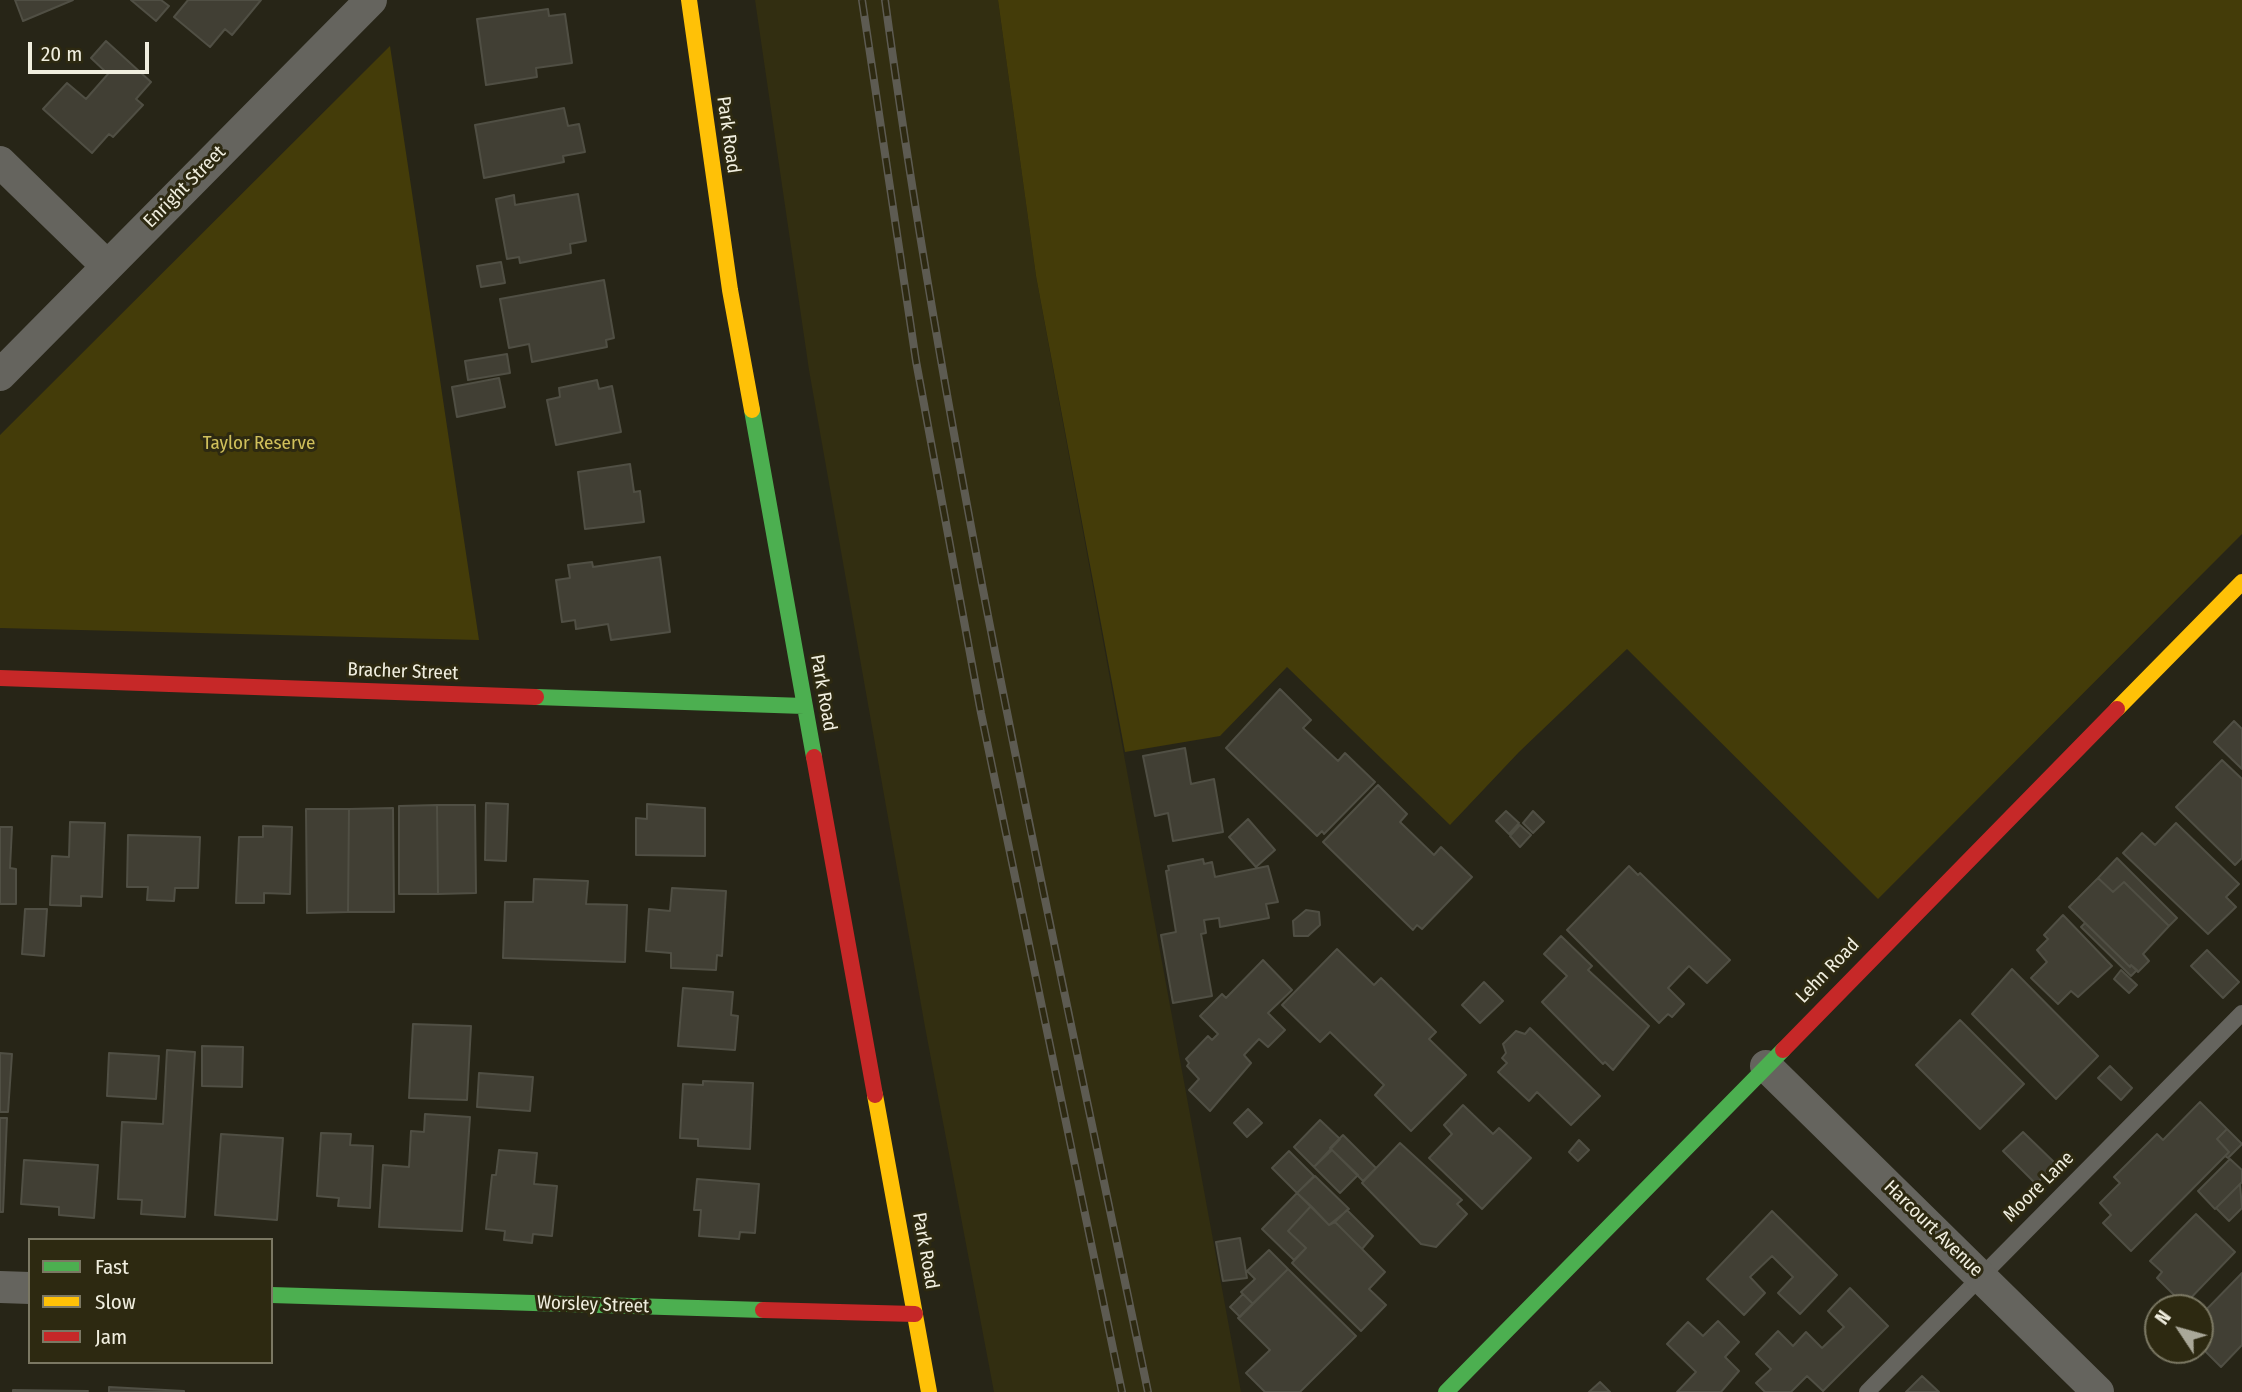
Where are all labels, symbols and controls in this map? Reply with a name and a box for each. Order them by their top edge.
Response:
scale bar [32,28,152,72]
text: 20 m [41,41,82,67]
street label: Park Road [711,95,745,175]
street label: Enright Street [139,141,231,233]
park label: Taylor Reserve [203,433,315,455]
street label: Park Road [805,653,841,733]
street label: Bracher Street [347,659,459,685]
street label: Lehn Road [1792,934,1864,1008]
street label: Moore Lane [1999,1147,2079,1227]
street label: Harcourt Avenue [1879,1176,1987,1282]
street label: Park Road [907,1211,943,1291]
legend [28,1238,273,1364]
text: Fast [95,1254,129,1280]
text: Slow [95,1289,136,1315]
street label: Worsley Street [536,1292,650,1318]
north arrow [2144,1294,2214,1364]
text: N [2151,1306,2176,1329]
text: Jam [95,1324,127,1350]

